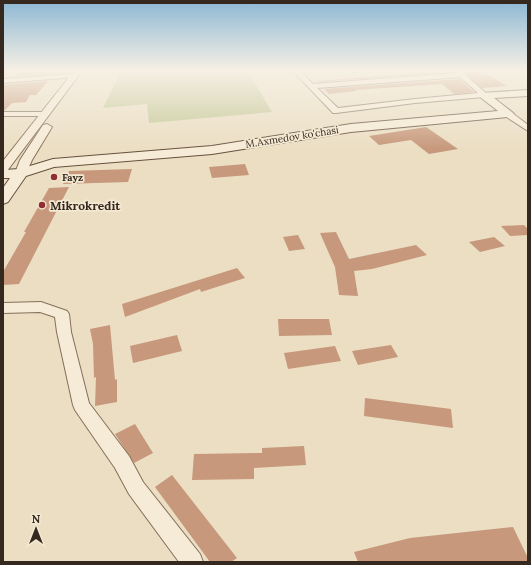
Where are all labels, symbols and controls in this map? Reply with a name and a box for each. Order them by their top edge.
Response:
street label: M.Axmedov ko'chasi [244,123,340,151]
place label: Fayz [62,171,83,184]
marker: Fayz [49,172,59,182]
place label: Mikrokredit [50,198,121,213]
marker: Mikrokredit [37,200,47,210]
north arrow [16,509,56,549]
text: N [32,512,41,526]

